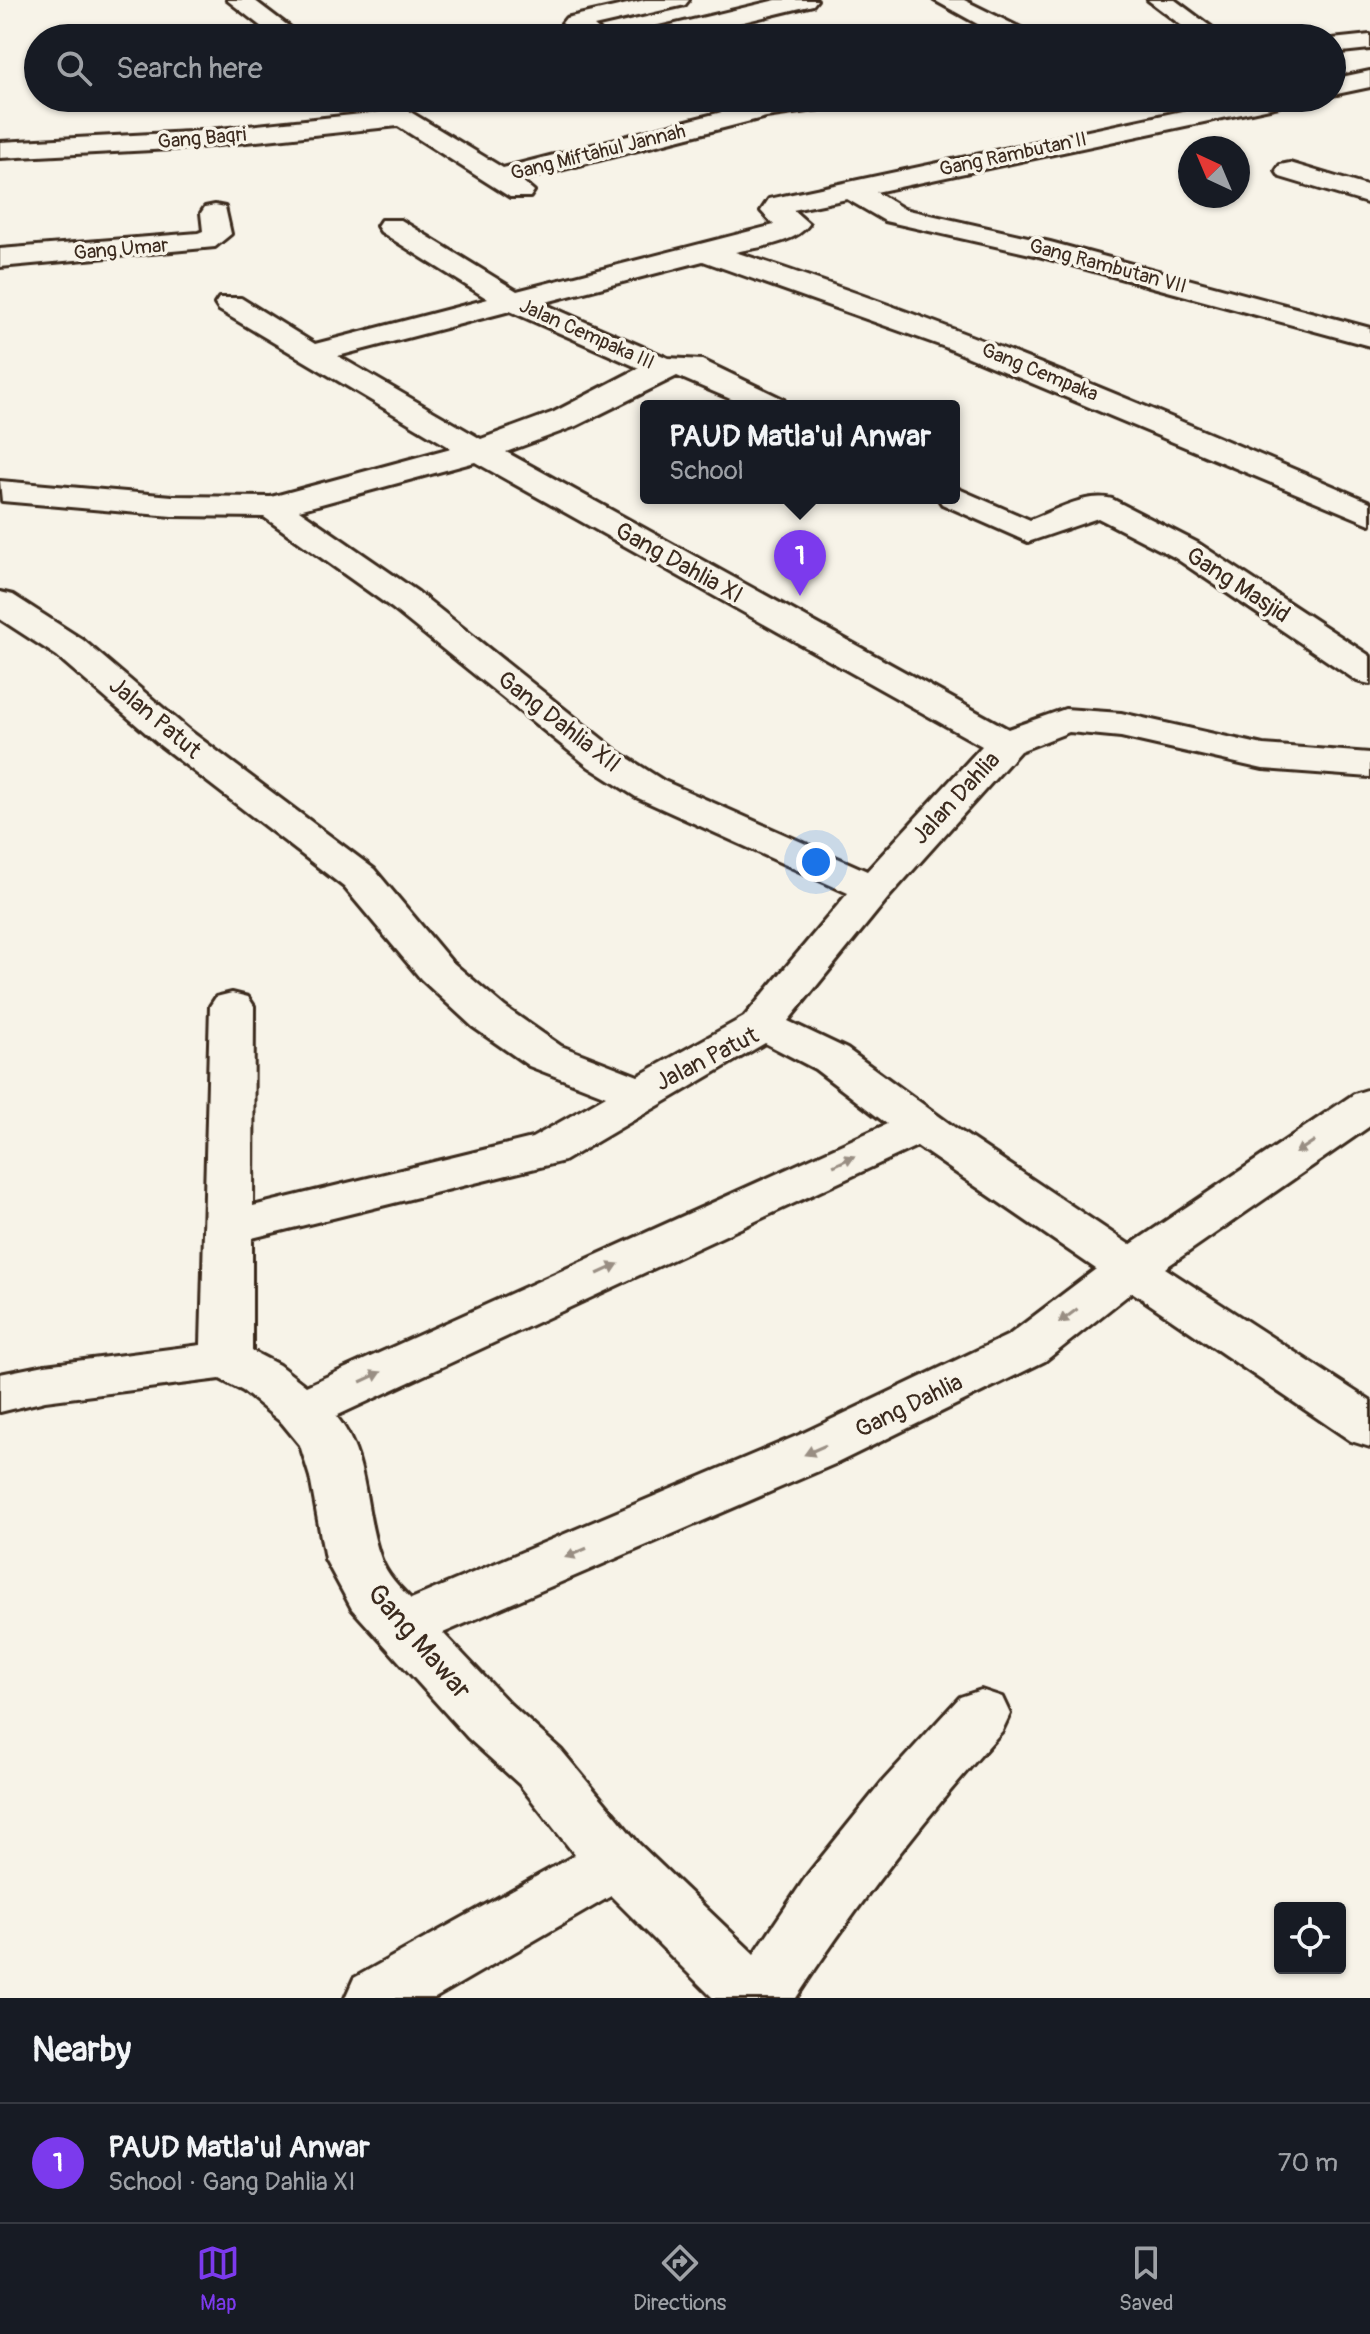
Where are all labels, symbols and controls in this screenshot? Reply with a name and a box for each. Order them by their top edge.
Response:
search box [24,24,1346,112]
icon: search [52,46,96,90]
text: Search here [116,50,263,87]
street label: Gang Miftahul Jannah [508,118,688,186]
street label: Gang Baqri [157,122,247,154]
street label: Gang Rambutan II [937,126,1089,182]
north arrow [1178,136,1250,208]
street label: Gang Umar [73,232,169,266]
street label: Gang Rambutan VII [1027,233,1189,299]
street label: Jalan Cempaka III [515,293,659,375]
street label: Gang Cempaka [978,337,1102,407]
popup [640,400,960,504]
text: PAUD Matla'ul Anwar [669,418,931,455]
text: School [669,455,744,487]
street label: Gang Dahlia XI [610,516,748,610]
pin: 1 [774,530,826,596]
street label: Gang Masjid [1181,541,1295,629]
street label: Gang Dahlia XII [492,665,626,779]
street label: Jalan Patut [103,671,207,765]
street label: Jalan Dahlia [906,746,1006,850]
your location [796,842,836,882]
street label: Jalan Patut [651,1021,764,1097]
one-way arrow [1294,1139,1315,1154]
one-way arrow [833,1155,856,1168]
one-way arrow [596,1263,620,1276]
one-way arrow [1058,1307,1079,1323]
street label: Gang Dahlia [851,1368,967,1444]
one-way arrow [360,1371,383,1384]
one-way arrow [803,1444,827,1457]
one-way arrow [564,1546,588,1559]
street label: Gang Mawar [359,1577,479,1707]
map controls [1274,1902,1346,1974]
button: locate [1274,1902,1346,1974]
text: Nearby [32,2029,131,2072]
text: PAUD Matla'ul Anwar [108,2129,370,2166]
text: 1 [53,2147,63,2179]
text: 70 m [1278,2147,1338,2179]
text: School · Gang Dahlia XI [108,2166,356,2198]
tab: Map [196,2241,240,2317]
tab: Directions [633,2241,726,2317]
tab: Saved [1119,2241,1174,2317]

